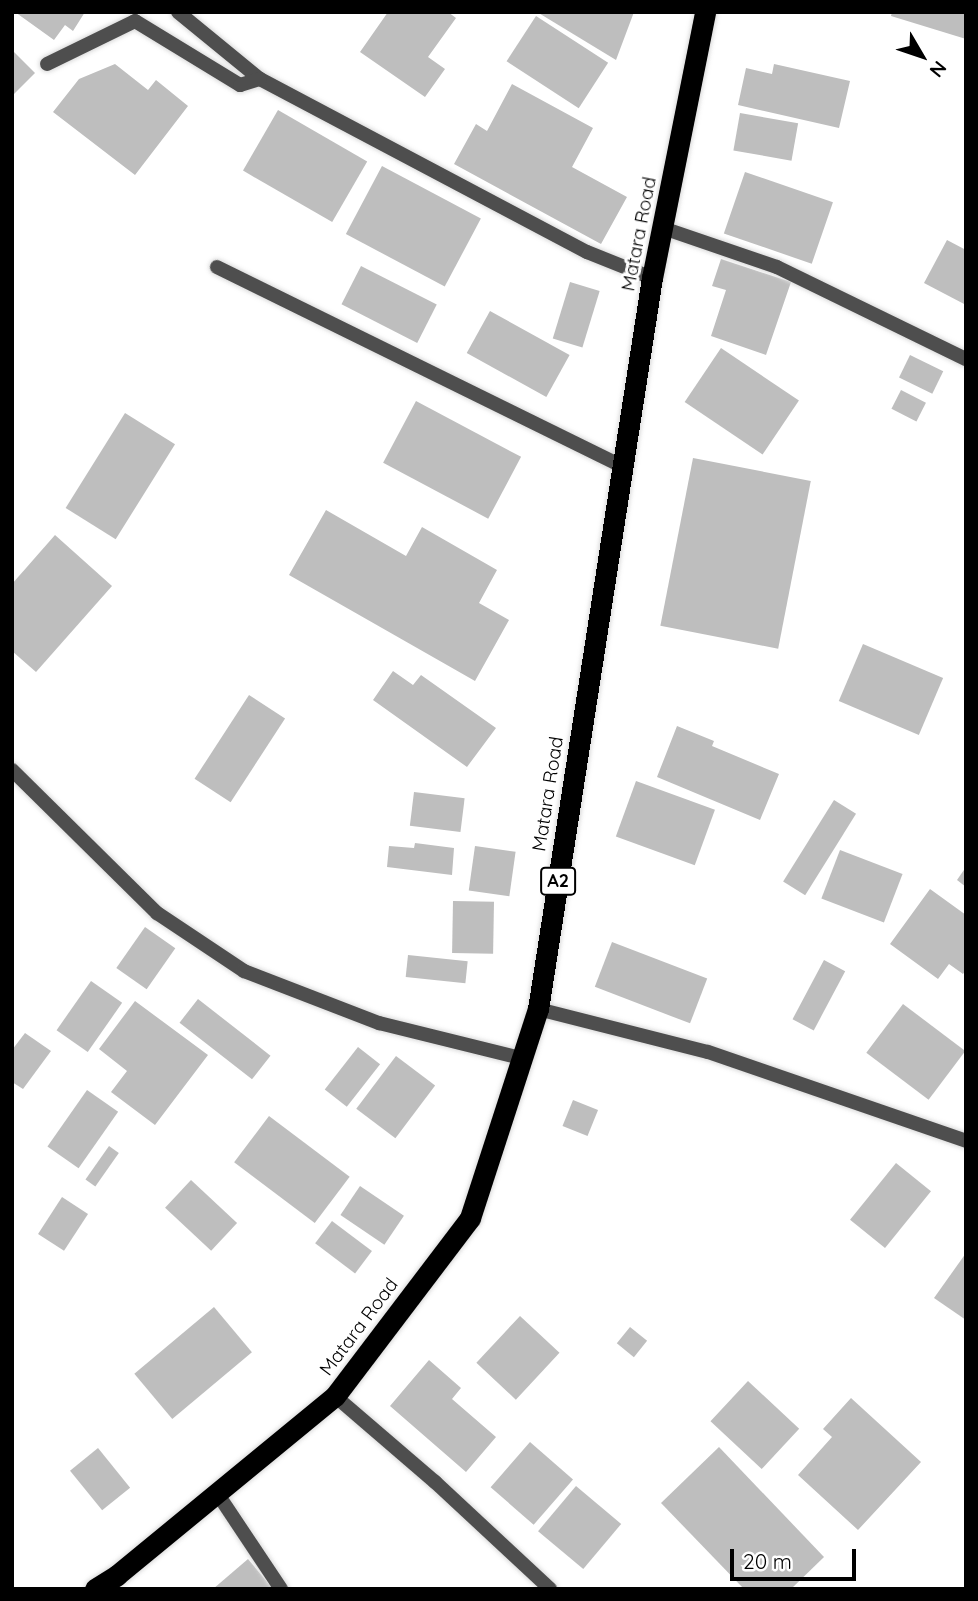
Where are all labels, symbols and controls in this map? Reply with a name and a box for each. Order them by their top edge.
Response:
north arrow [887,21,957,91]
text: N [925,56,952,82]
street label: Matara Road [617,175,661,293]
street label: Matara Road [528,735,568,853]
road number: A2 [539,866,577,896]
street label: Matara Road [315,1274,403,1380]
scale bar [733,1534,859,1578]
text: 20 m [743,1548,792,1574]

